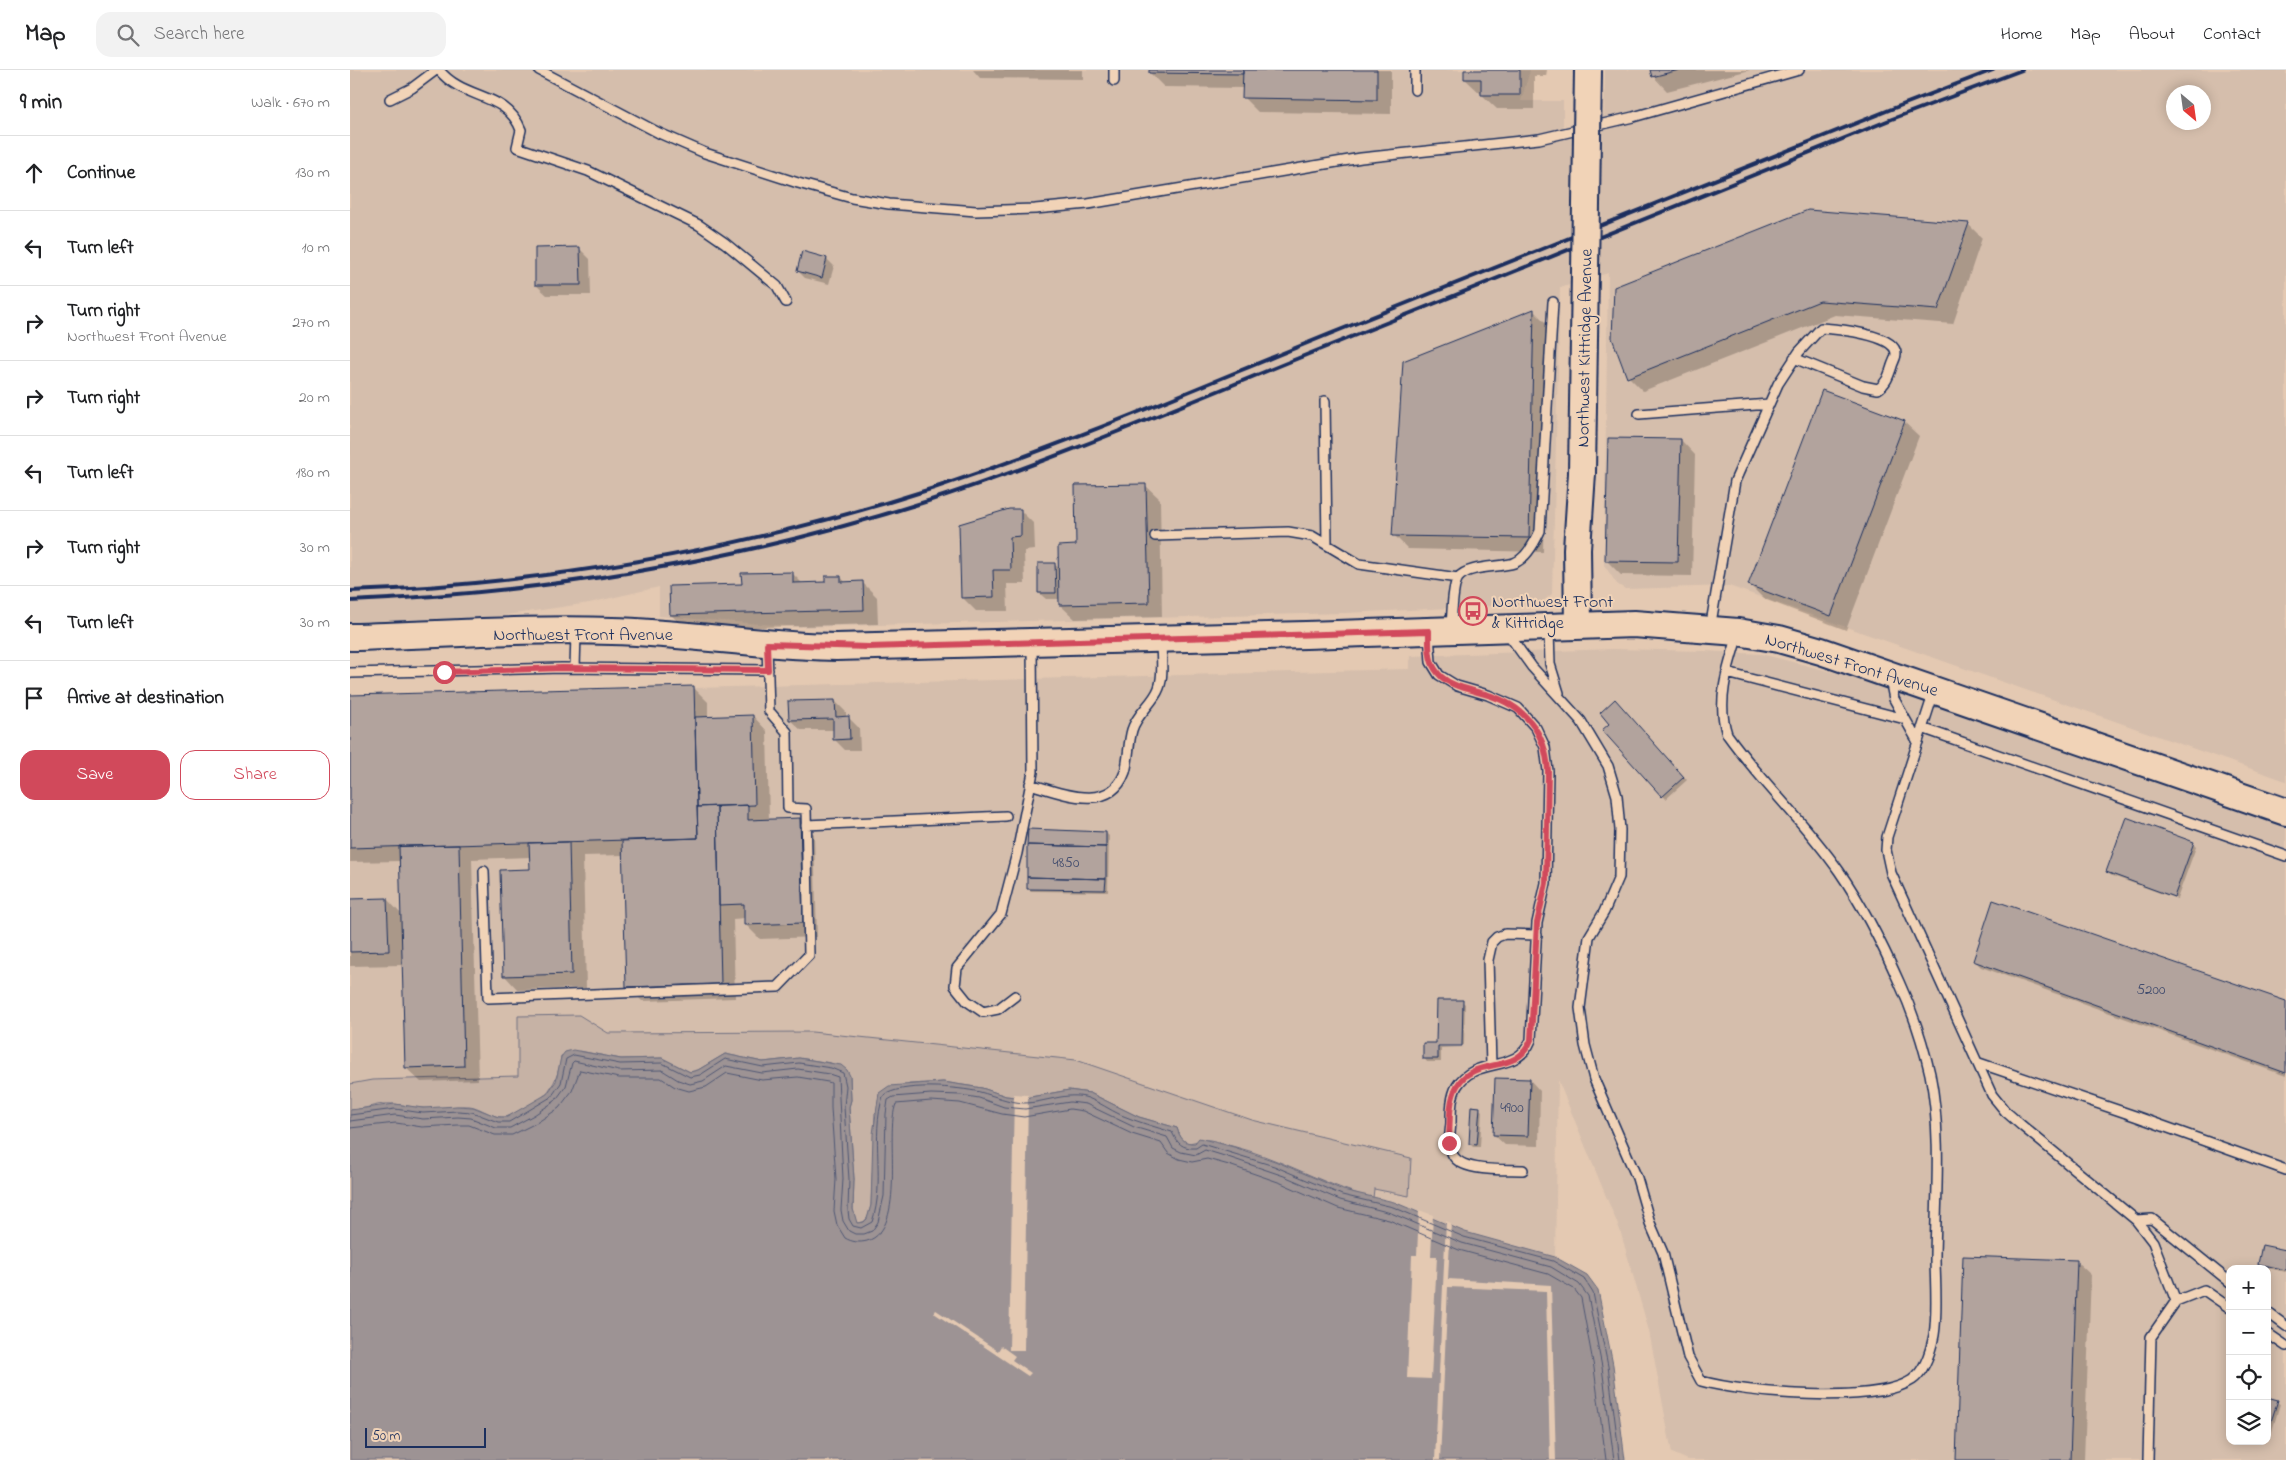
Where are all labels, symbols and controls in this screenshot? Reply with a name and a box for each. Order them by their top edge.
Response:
search box [96,12,446,57]
text: Map [25,17,66,52]
icon: search [114,21,142,49]
text: Search here [154,21,245,48]
text: Home [2001,22,2042,48]
text: Map [2070,22,2101,48]
text: About [2129,22,2175,48]
text: Contact [2203,22,2261,48]
north arrow [2166,85,2211,130]
text: 9 min [20,88,62,118]
text: Walk · 670 m [251,91,330,115]
icon: ahead [20,159,48,187]
text: Continue [67,160,135,187]
text: 130 m [295,161,330,185]
icon: left [20,234,48,262]
text: Turn left [67,235,134,262]
text: 10 m [302,236,330,260]
street label: Northwest Kittridge Avenue [1571,248,1602,448]
text: Turn right [67,298,140,325]
icon: right [20,309,48,337]
text: 270 m [292,311,330,335]
text: Northwest Front Avenue [67,325,227,349]
icon: right [20,384,48,412]
text: Turn right [67,385,140,412]
text: 20 m [299,386,330,410]
icon: left [20,459,48,487]
text: Turn left [67,460,134,487]
text: 180 m [296,461,330,485]
icon: right [20,534,48,562]
text: Turn right [67,535,140,562]
text: 30 m [300,536,330,560]
place label: Northwest Front & Kittridge [1492,590,1613,638]
bus stop icon: Northwest Front & Kittridge [1458,596,1488,626]
icon: left [20,609,48,637]
text: Turn left [67,610,134,637]
text: 30 m [300,611,330,635]
street label: Northwest Front Avenue [493,623,674,649]
street label: Northwest Front Avenue [1762,627,1942,705]
route start [433,661,456,684]
icon: arrive [20,684,48,712]
text: Arrive at destination [67,685,224,712]
button: Save [20,750,170,800]
button: Share [180,750,330,800]
house number: 4850 [1053,852,1080,874]
house number: 5200 [2137,979,2166,1001]
house number: 4900 [1500,1097,1524,1119]
route end [1438,1132,1461,1155]
map controls [2226,1265,2271,1445]
button: + [2226,1265,2271,1310]
button: − [2226,1310,2271,1355]
button: locate [2226,1355,2271,1400]
button: layers [2226,1400,2271,1445]
scale bar [365,1425,486,1448]
text: 50 m [372,1426,400,1447]

